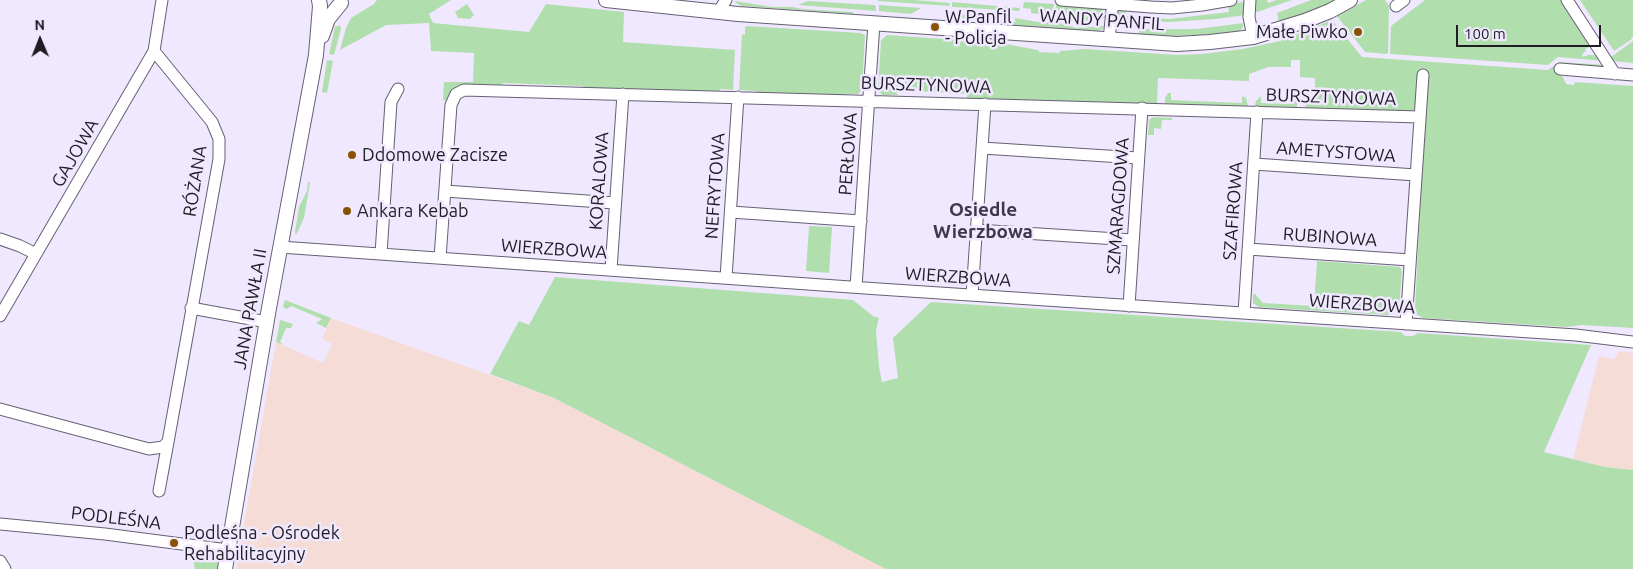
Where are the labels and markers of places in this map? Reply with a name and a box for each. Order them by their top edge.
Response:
place label: W.Panfil - Policja [945,6,1012,48]
marker: W.Panfil - Policja [929,21,941,33]
place label: Małe Piwko [1256,21,1348,43]
marker: Małe Piwko [1352,26,1364,38]
place label: Ddomowe Zacisze [362,144,508,166]
marker: Ddomowe Zacisze [346,149,358,161]
place label: Ankara Kebab [357,200,468,222]
marker: Ankara Kebab [341,205,353,217]
place label: Podleśna - Ośrodek Rehabilitacyjny [184,522,340,564]
marker: Podleśna - Ośrodek Rehabilitacyjny [168,537,180,549]

